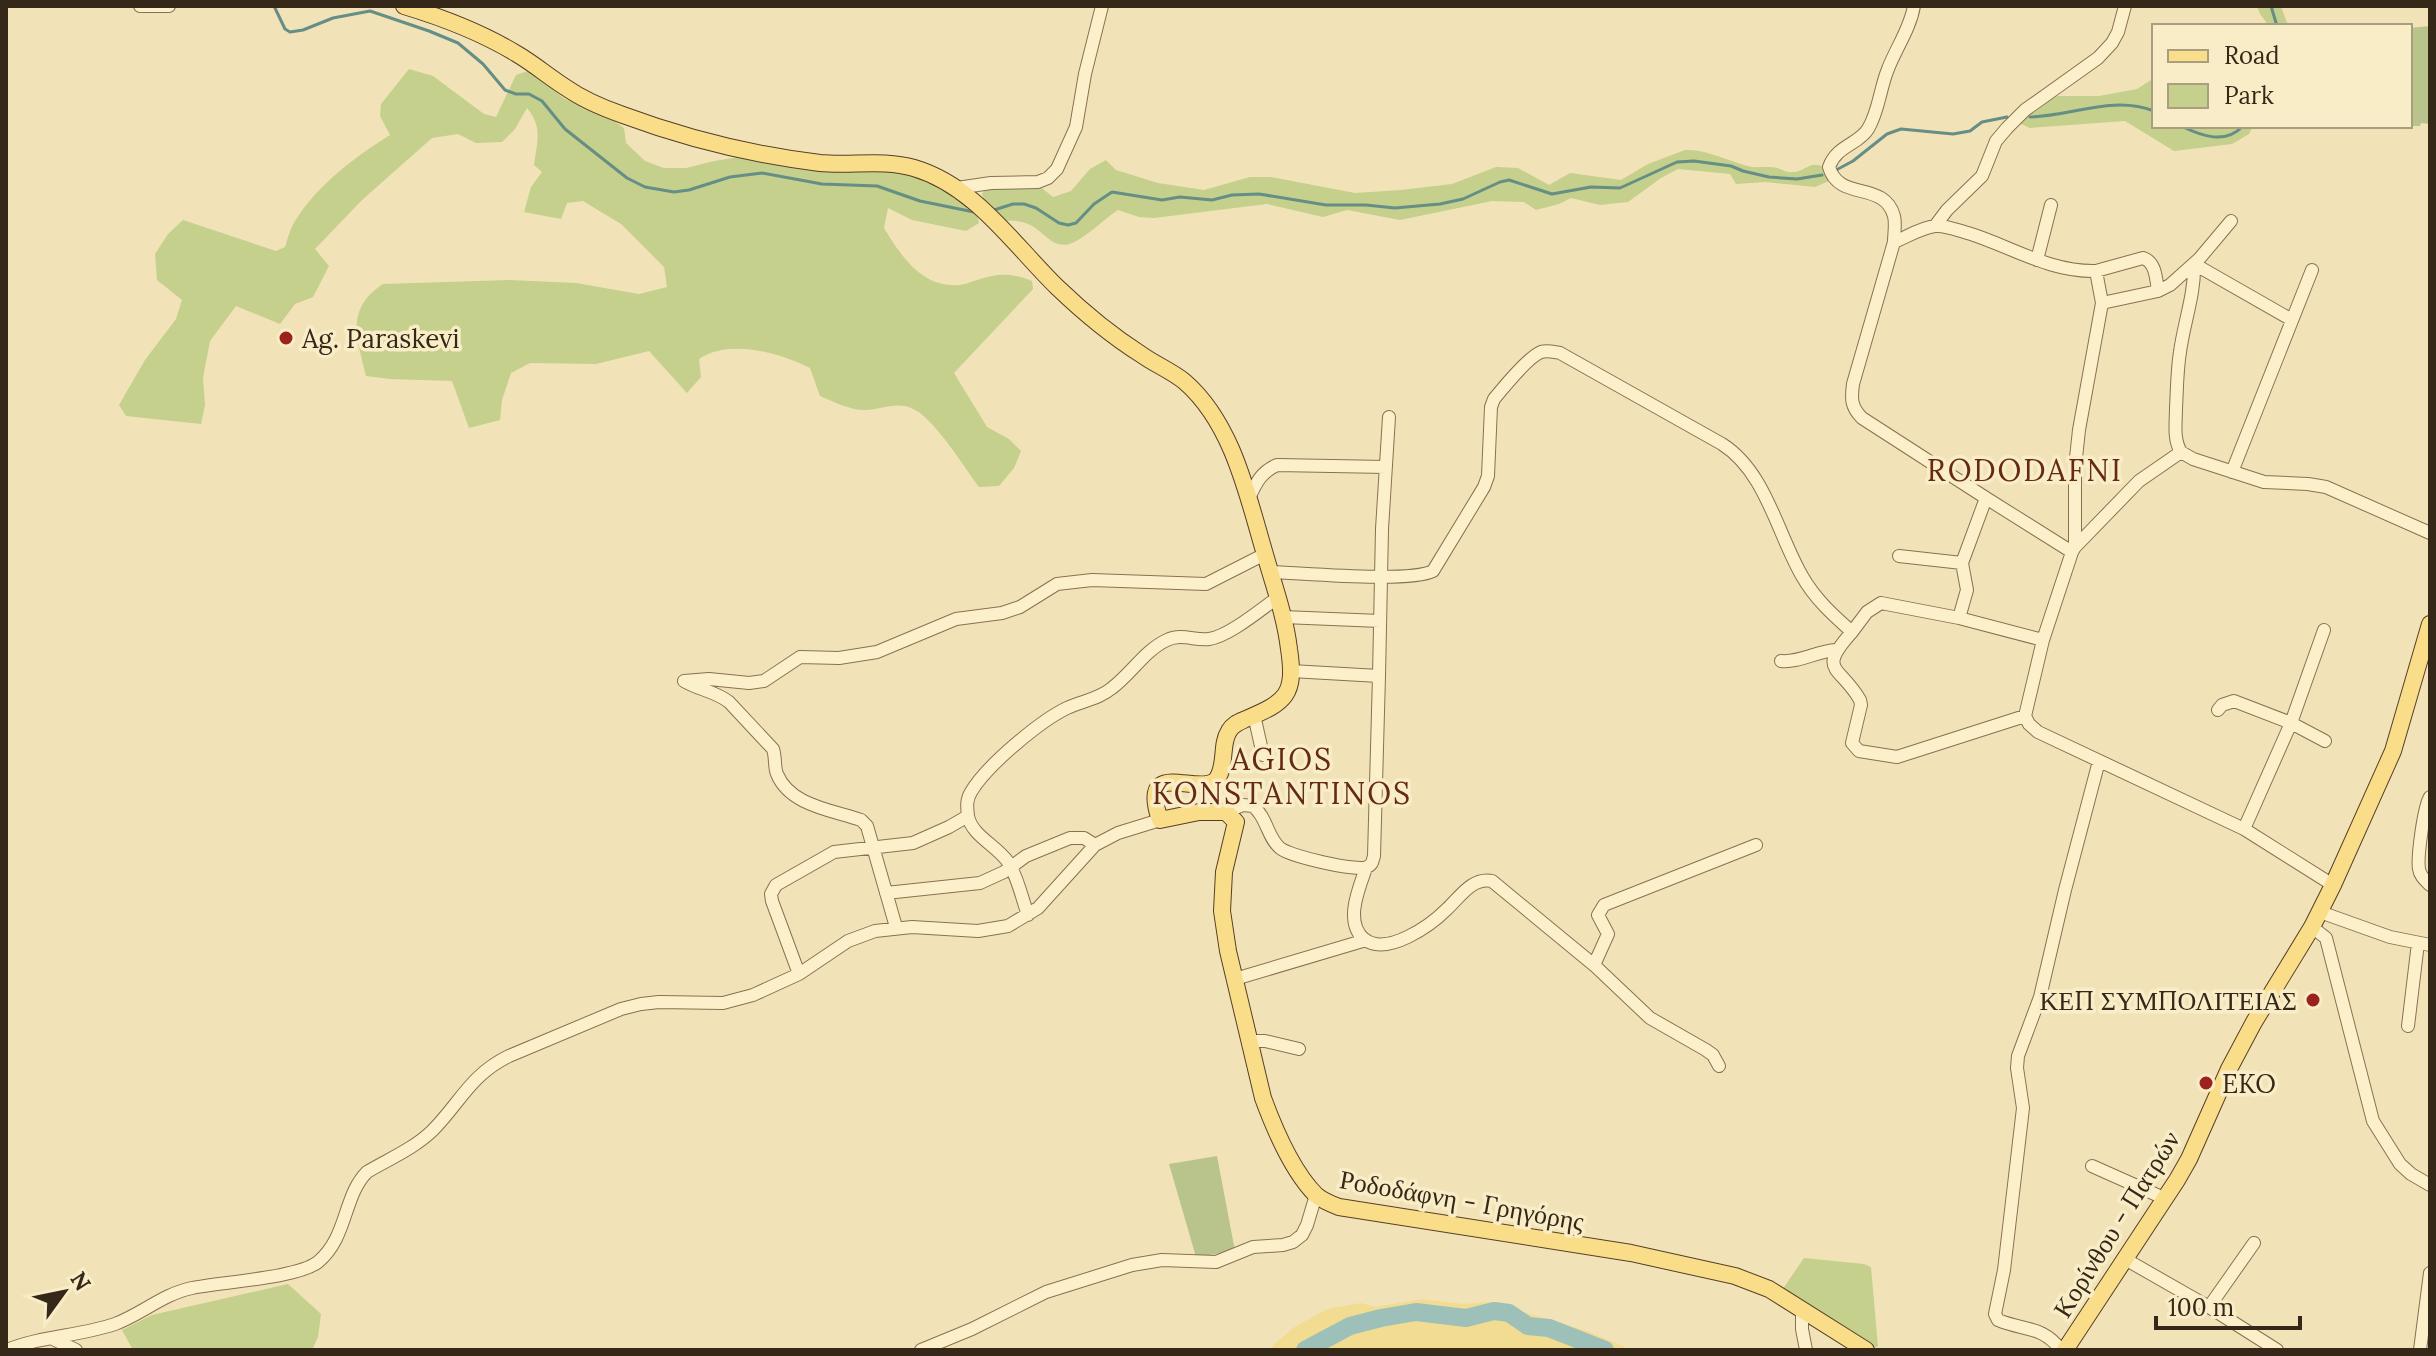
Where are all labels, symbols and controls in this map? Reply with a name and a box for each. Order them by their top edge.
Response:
legend [2152,24,2412,128]
text: Road [2224,40,2280,71]
text: Park [2224,80,2274,111]
place label: Ag. Paraskevi [301,322,460,355]
marker: Ag. Paraskevi [277,329,295,347]
district label: RODODAFNI [1927,451,2123,489]
district label: AGIOS KONSTANTINOS [1152,740,1412,812]
place label: ΚΕΠ ΣΥΜΠΟΛΙΤΕΙΑΣ [2040,984,2297,1017]
marker: ΚΕΠ ΣΥΜΠΟΛΙΤΕΙΑΣ [2304,991,2322,1009]
place label: EKO [2222,1067,2276,1100]
marker: EKO [2197,1074,2215,1092]
street label: Κορίνθου - Πατρών [2045,1124,2187,1323]
street label: Ροδοδάφνη - Γρηγόρης [1337,1162,1587,1238]
north arrow [24,1252,104,1332]
text: N [64,1266,97,1296]
scale bar [2156,1280,2300,1330]
text: 100 m [2168,1292,2234,1323]

